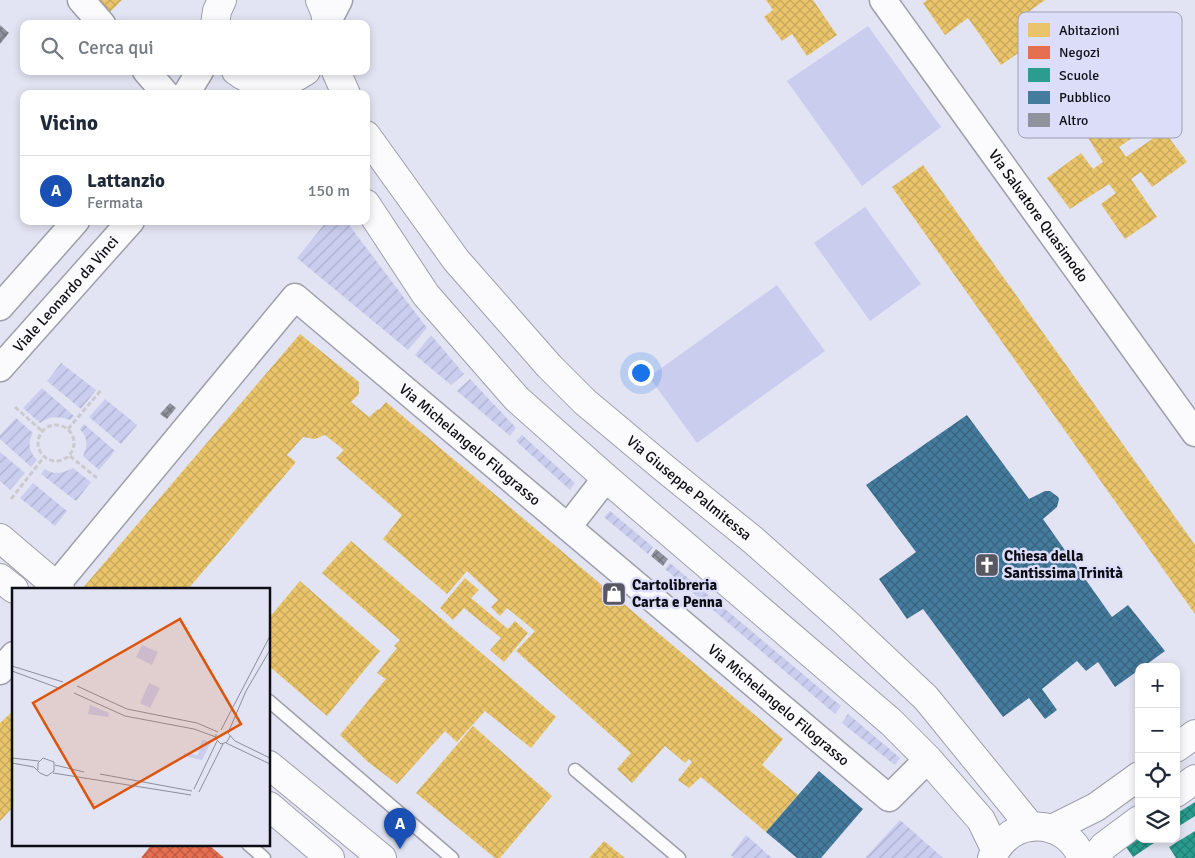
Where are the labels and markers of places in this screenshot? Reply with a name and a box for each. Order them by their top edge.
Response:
place label: Chiesa della Santissima Trinità [1004,547,1123,582]
church icon: Chiesa della Santissima Trinità [974,552,1000,578]
place label: Cartolibreria Carta e Penna [632,576,723,611]
shop icon: Cartolibreria Carta e Penna [601,581,627,607]
pin: A [384,808,416,849]

